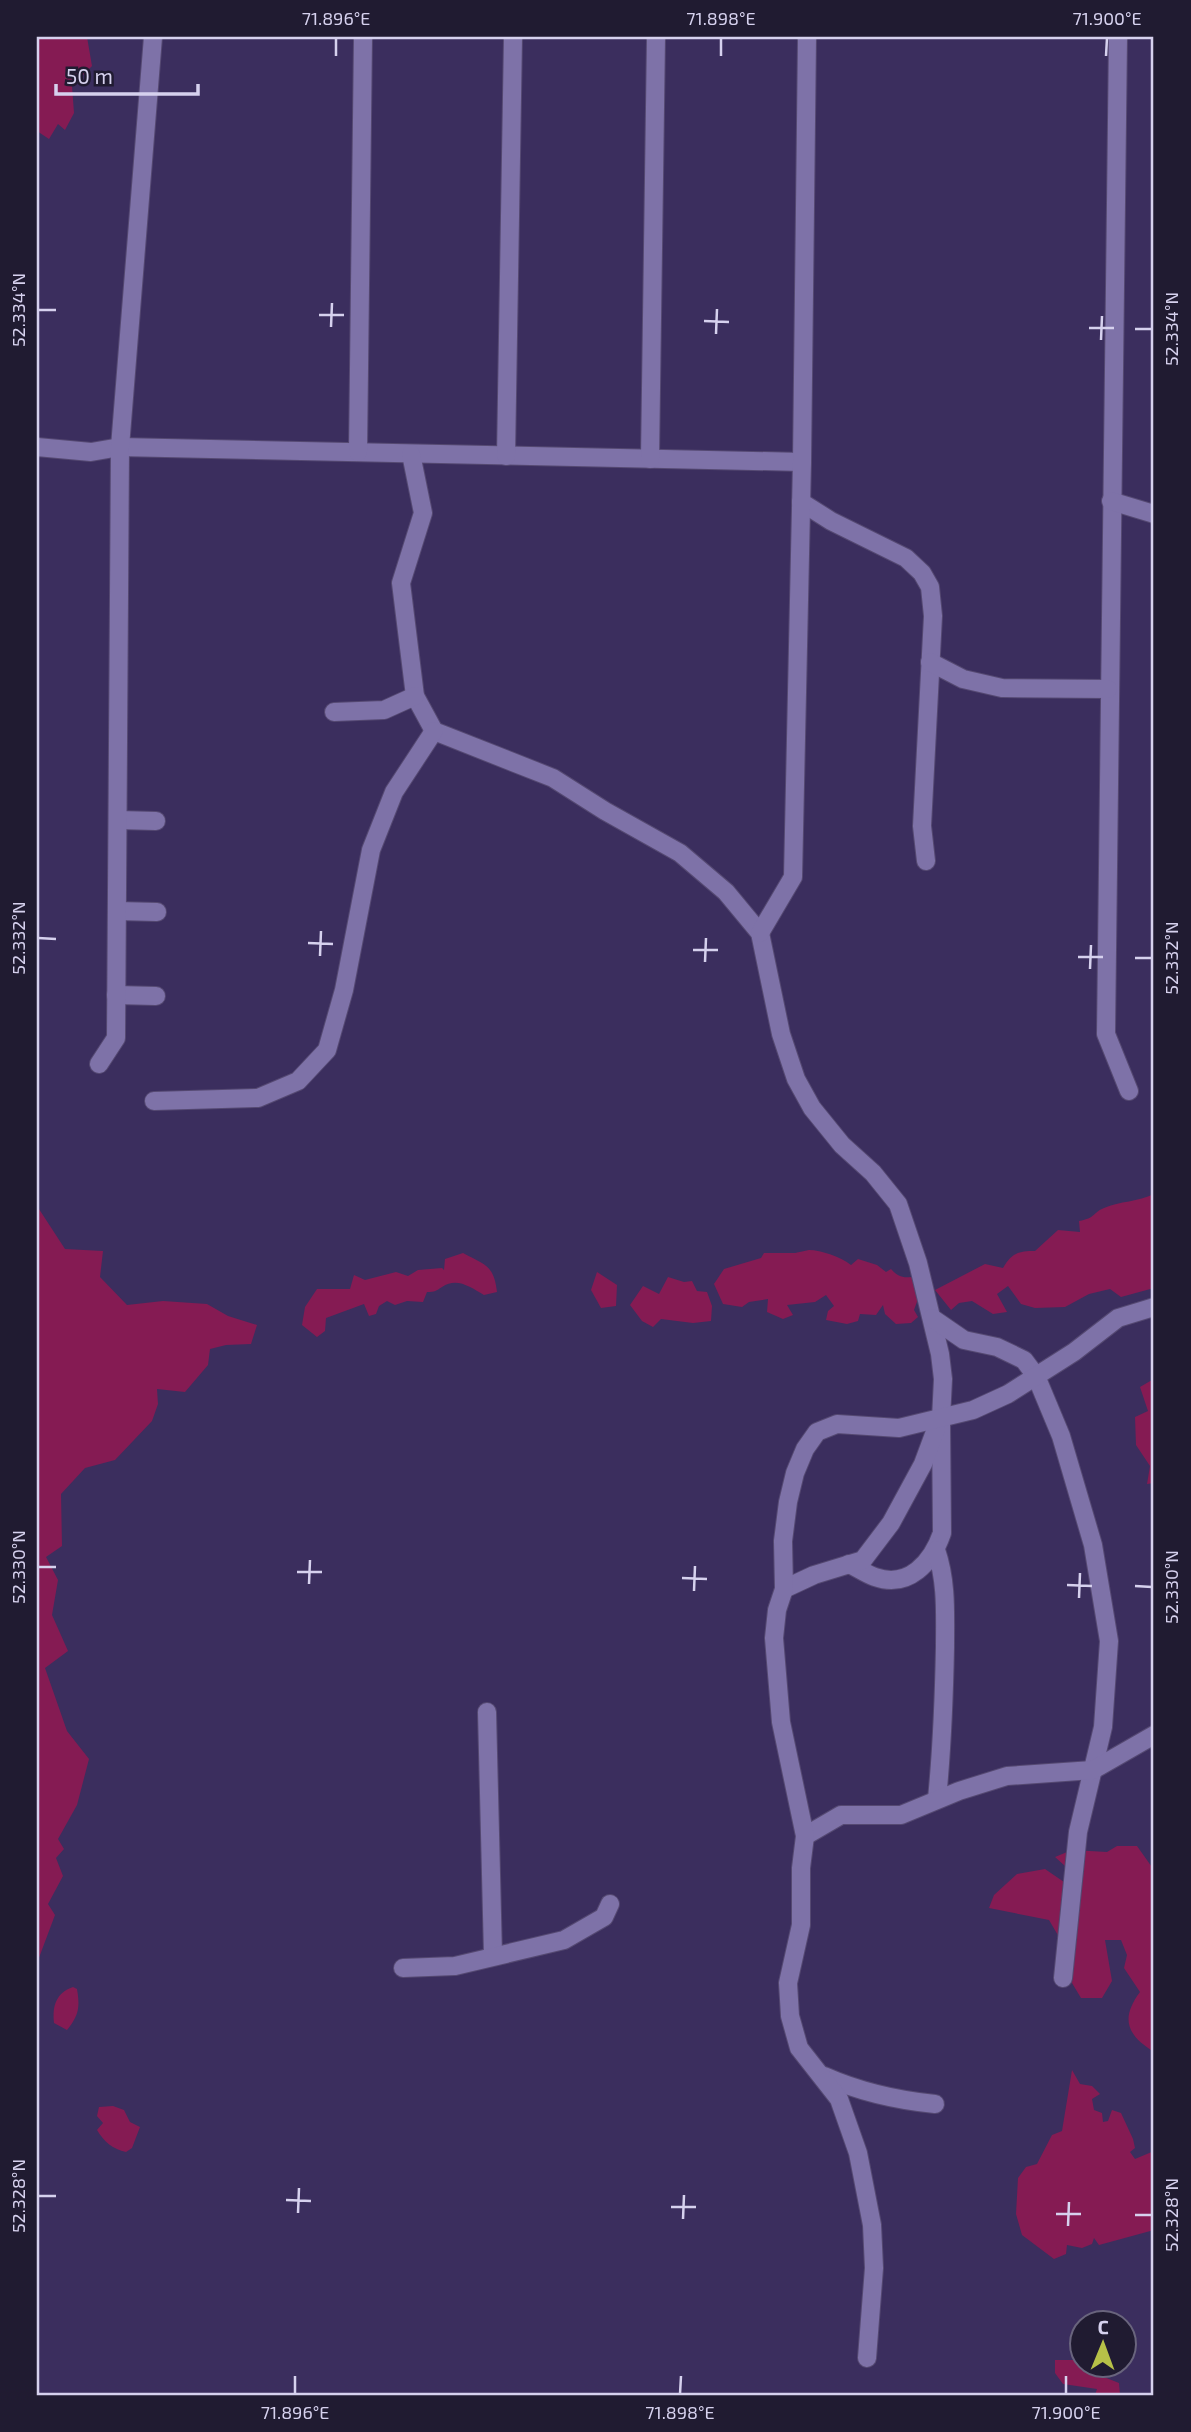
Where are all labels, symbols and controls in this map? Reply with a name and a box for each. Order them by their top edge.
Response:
text: 71.896°E [302,7,370,29]
text: 71.898°E [686,7,756,29]
text: 71.900°E [1072,7,1142,29]
scale bar [56,52,198,96]
text: 50 m [66,63,113,88]
text: 52.334°N [7,273,29,347]
text: 52.334°N [1160,292,1182,366]
text: 52.332°N [7,901,29,975]
text: 52.332°N [1160,921,1182,995]
text: 52.330°N [7,1530,29,1604]
text: 52.330°N [1160,1550,1182,1624]
text: 52.328°N [7,2159,29,2233]
text: 52.328°N [1160,2178,1182,2252]
north arrow [1068,2310,1138,2380]
text: С [1098,2315,1109,2338]
text: 71.896°E [261,2401,329,2423]
text: 71.898°E [645,2401,715,2423]
text: 71.900°E [1031,2401,1101,2423]

